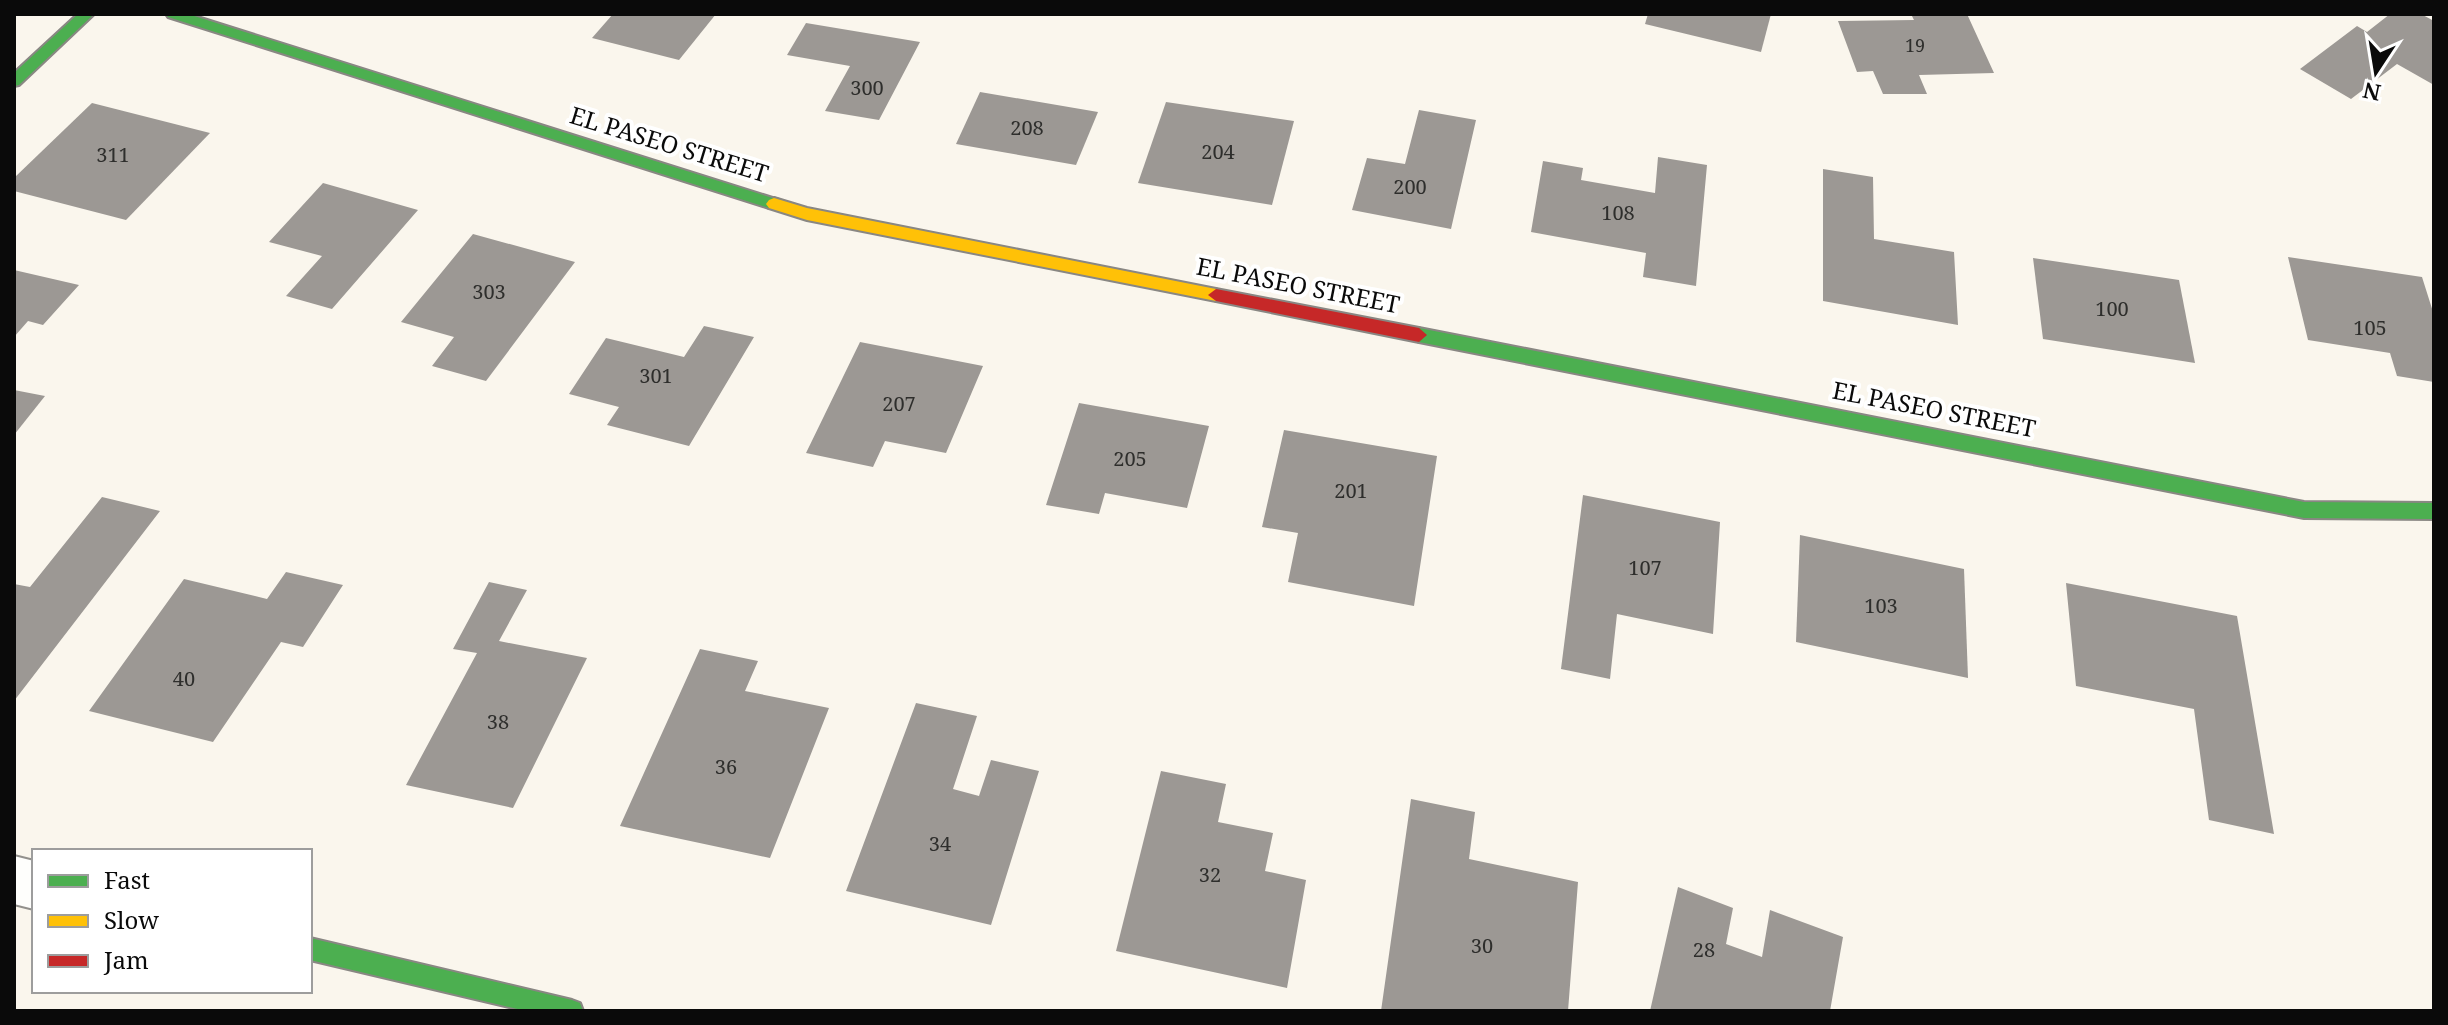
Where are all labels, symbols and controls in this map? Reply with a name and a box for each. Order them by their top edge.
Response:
north arrow [2336,32,2416,112]
house number: 19 [1905,33,1925,57]
house number: 300 [850,74,884,101]
text: N [2360,76,2383,109]
street label: EL PASEO STREET [566,98,773,190]
house number: 208 [1010,114,1044,141]
house number: 204 [1201,138,1235,165]
house number: 311 [96,141,130,168]
house number: 200 [1393,173,1427,200]
house number: 108 [1601,199,1635,226]
street label: EL PASEO STREET [1194,249,1403,320]
house number: 303 [472,278,506,305]
house number: 100 [2095,295,2129,322]
house number: 105 [2353,314,2387,341]
house number: 301 [639,362,673,389]
street label: EL PASEO STREET [1830,373,2039,444]
house number: 207 [882,390,916,417]
house number: 205 [1113,445,1147,472]
house number: 201 [1334,477,1368,504]
house number: 107 [1628,554,1662,581]
house number: 103 [1864,592,1898,619]
house number: 40 [173,665,195,692]
house number: 38 [487,708,509,735]
house number: 36 [715,753,737,780]
house number: 34 [929,830,951,857]
legend [32,849,312,993]
house number: 32 [1199,861,1221,888]
text: Fast [104,863,150,896]
text: Slow [104,903,159,936]
house number: 30 [1471,932,1493,959]
house number: 28 [1693,936,1715,963]
text: Jam [103,943,149,976]

